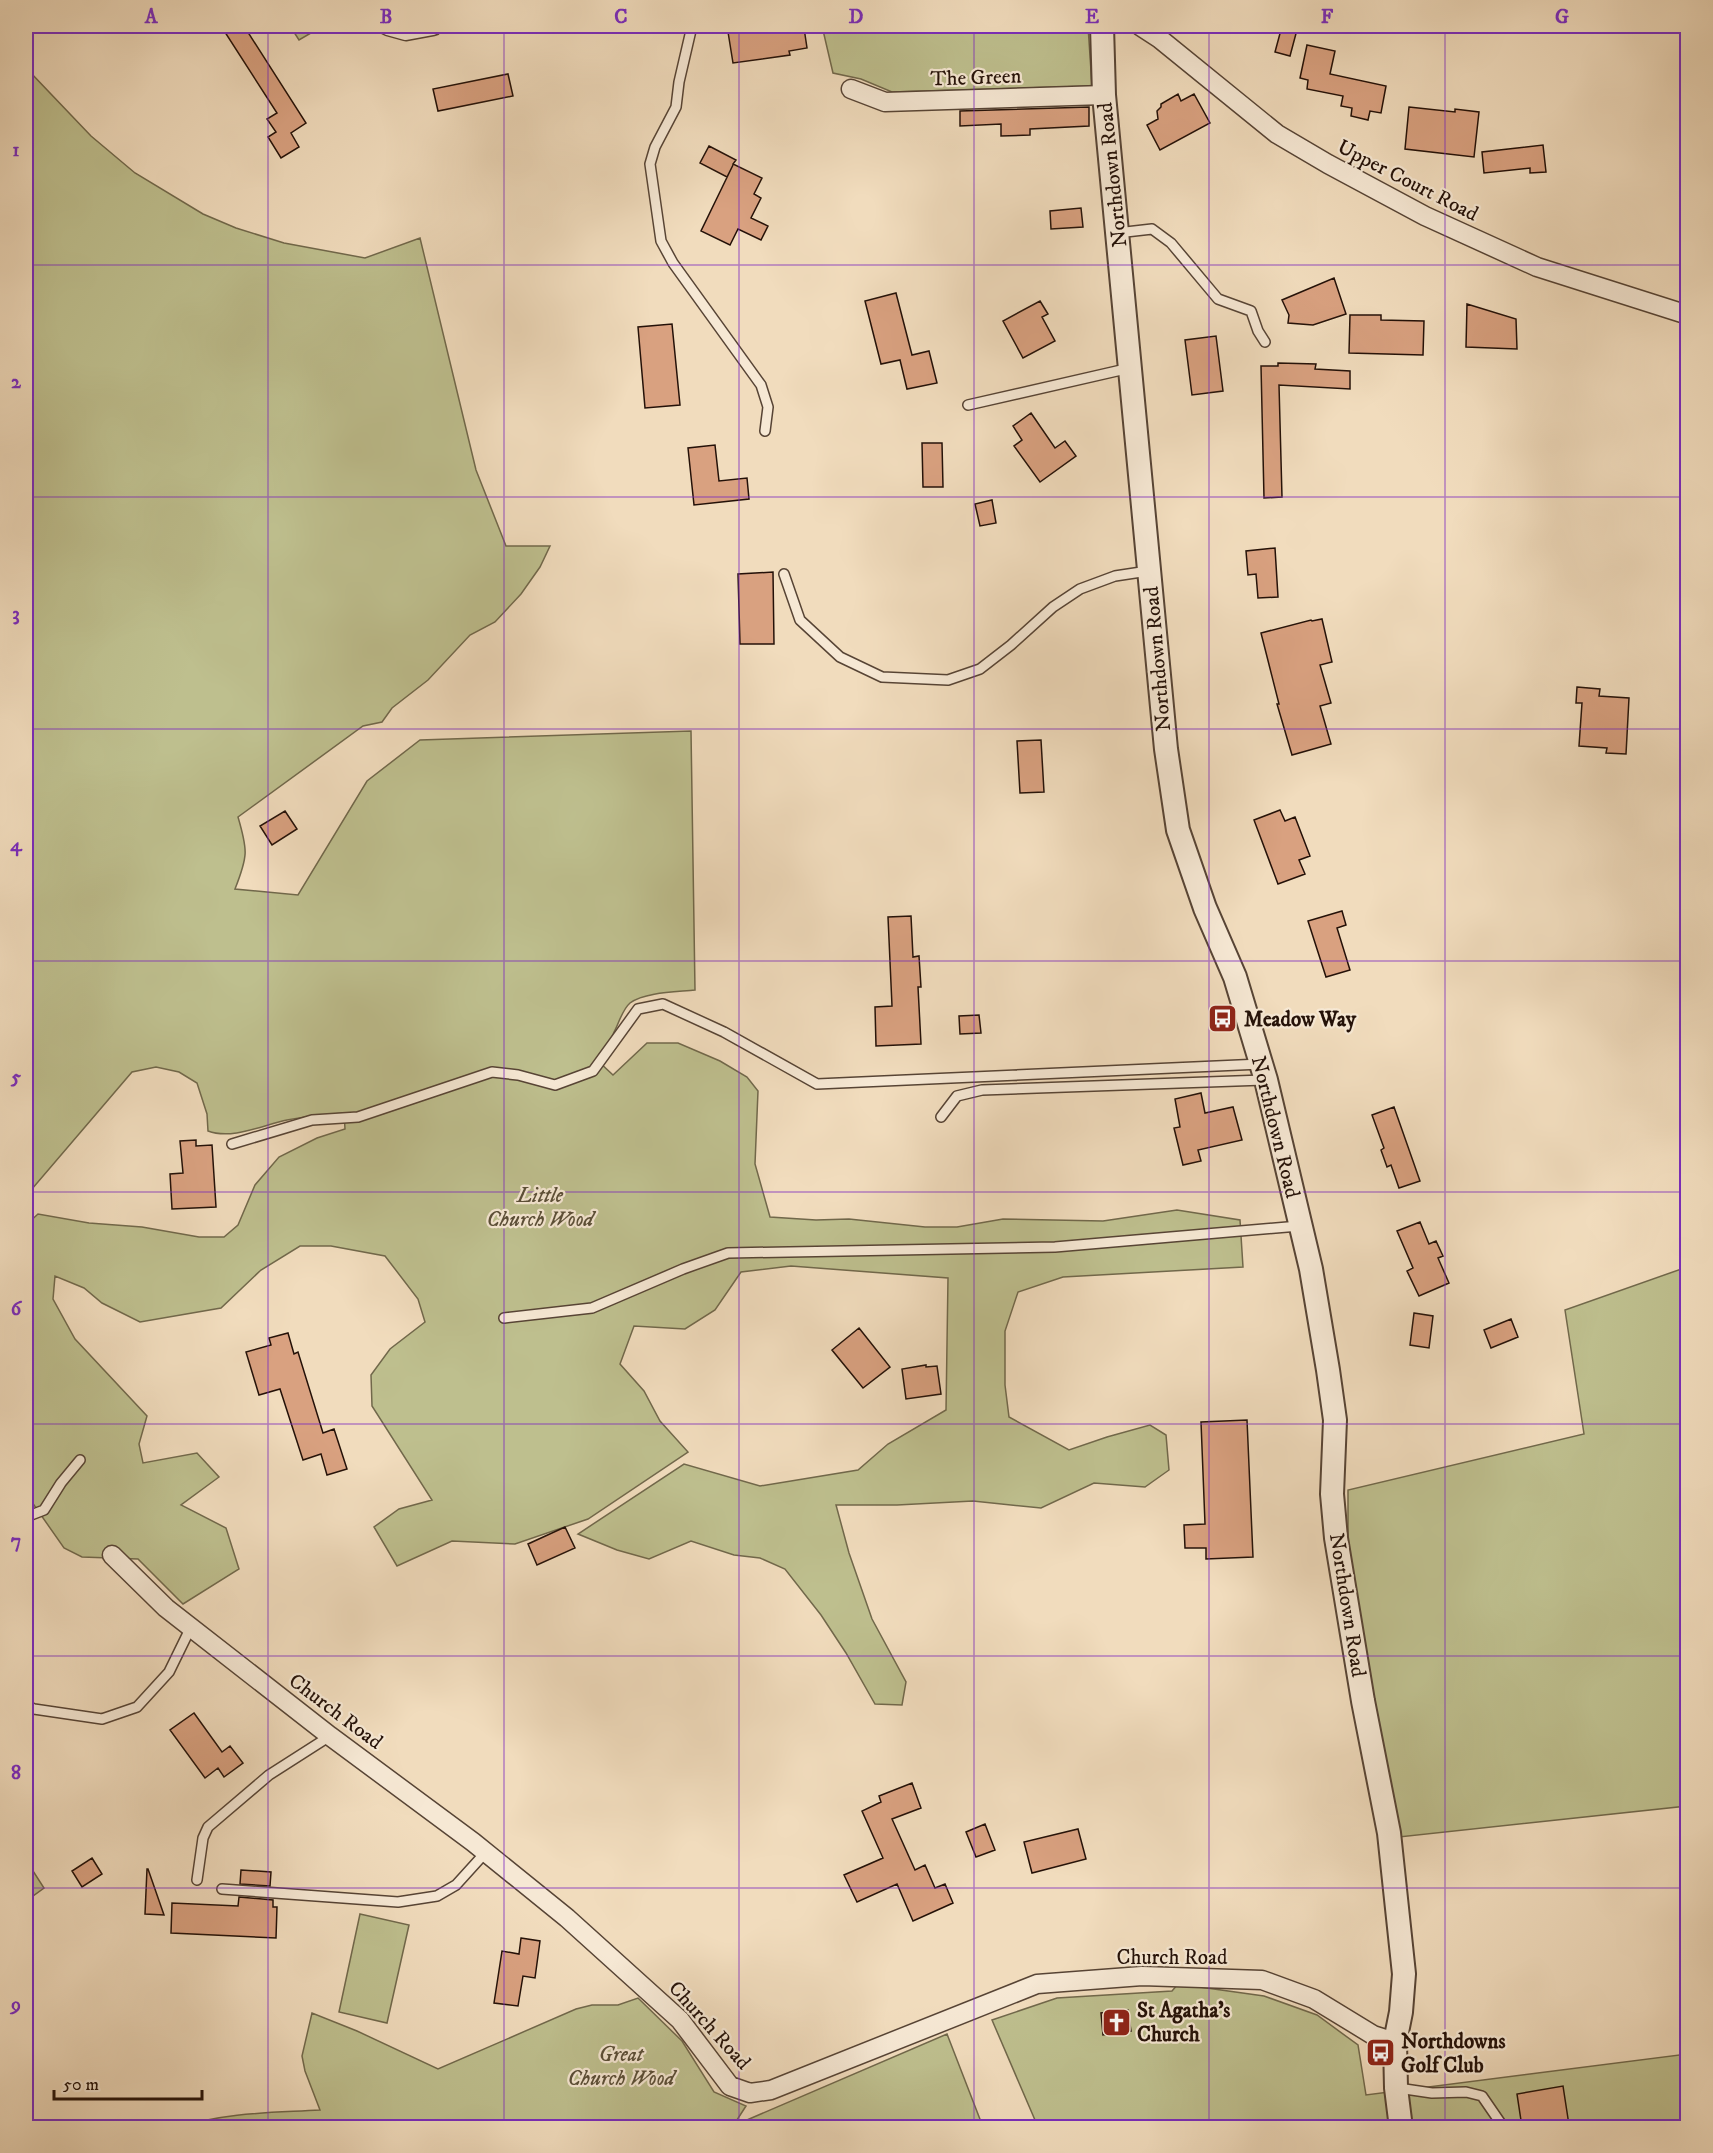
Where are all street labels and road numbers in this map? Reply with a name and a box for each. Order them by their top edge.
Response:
street label: The Green [930,63,1022,93]
street label: Northdown Road [1092,101,1134,249]
street label: Upper Court Road [1333,134,1483,228]
street label: Northdown Road [1139,585,1177,733]
street label: Northdown Road [1245,1054,1305,1201]
street label: Northdown Road [1323,1531,1371,1680]
street label: Church Road [283,1668,388,1756]
street label: Church Road [1117,1945,1228,1971]
street label: Church Road [663,1976,756,2076]

